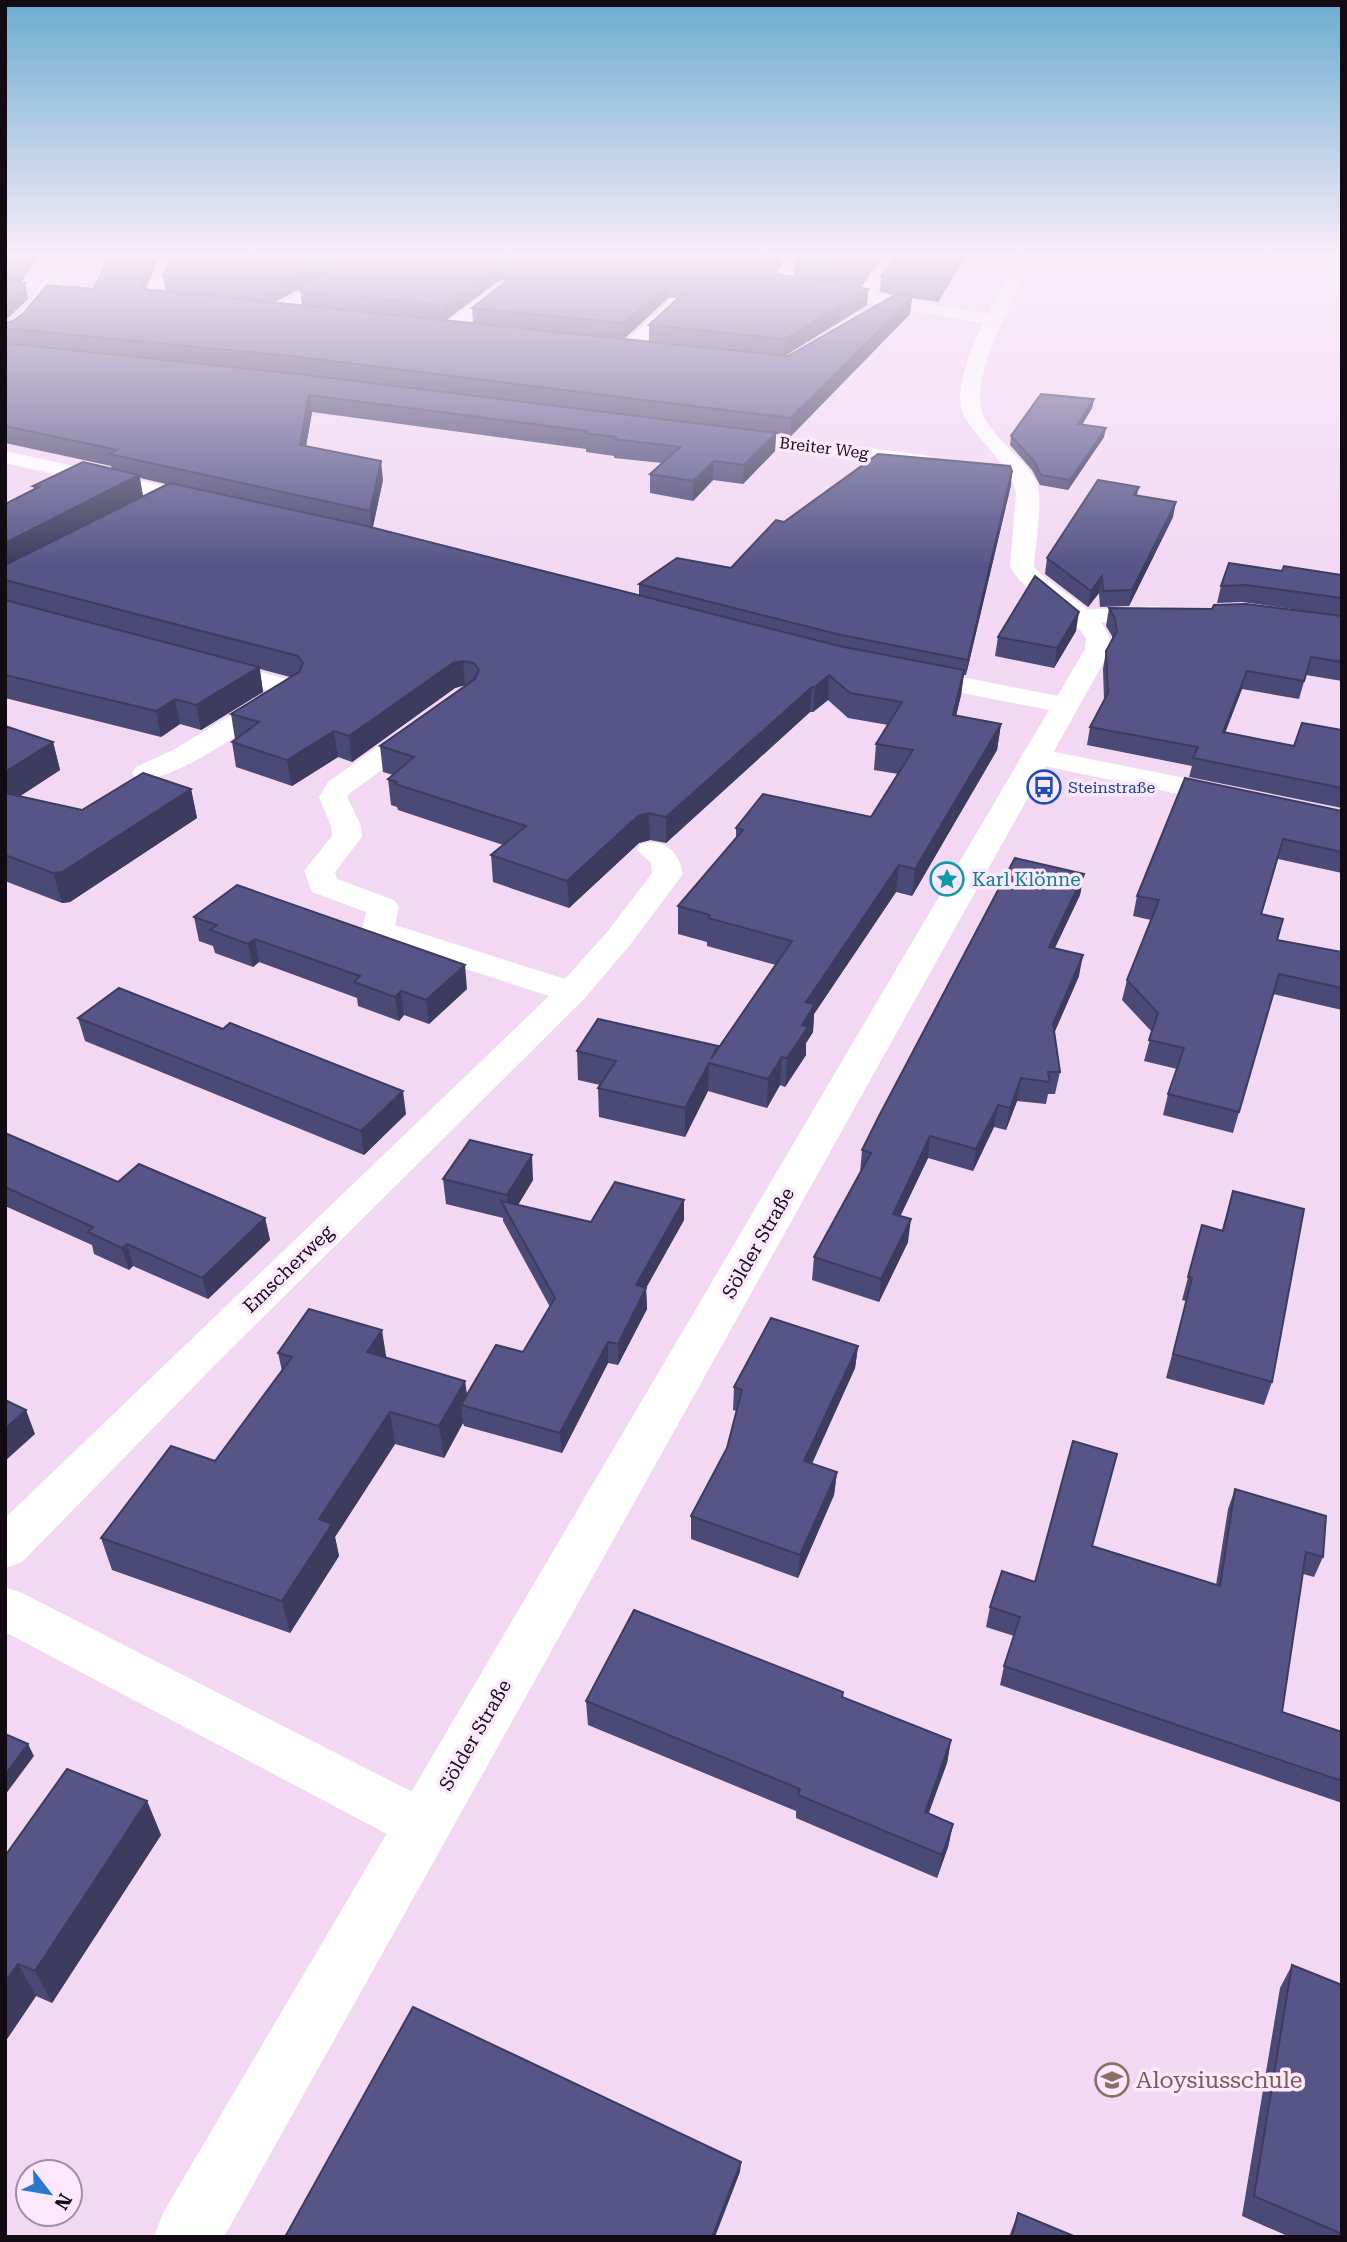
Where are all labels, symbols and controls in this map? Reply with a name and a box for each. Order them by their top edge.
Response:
street label: Breiter Weg [778,433,871,463]
bus stop icon: Steinstraße [1025,768,1063,806]
place label: Steinstraße [1068,778,1156,797]
place icon: Karl Klönne [928,860,966,898]
place label: Karl Klönne [972,868,1081,891]
street label: Sölder Straße [717,1184,799,1302]
street label: Emscherweg [238,1220,338,1318]
street label: Sölder Straße [434,1676,516,1794]
school or university icon: Aloysiusschule [1093,2061,1131,2099]
place label: Aloysiusschule [1136,2067,1302,2094]
north arrow [14,2158,84,2228]
text: N [49,2189,77,2214]

